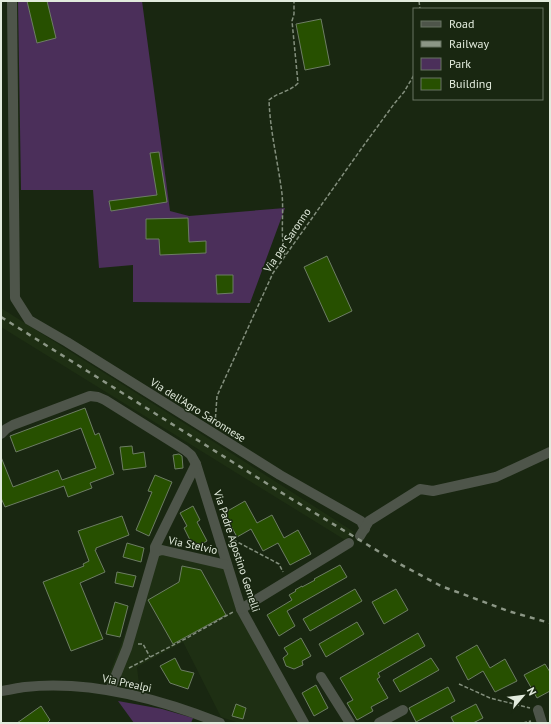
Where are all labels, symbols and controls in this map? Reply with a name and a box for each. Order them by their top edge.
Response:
legend [413,8,543,100]
text: Road [449,16,474,31]
text: Railway [449,36,489,51]
text: Park [449,56,471,71]
text: Building [449,76,492,91]
street label: Via per Saronno [260,205,314,276]
street label: Via dell'Agro Saronnese [147,374,249,445]
street label: Via Padre Agostino Gemelli [210,487,263,614]
street label: Via Stelvio [166,533,219,557]
street label: Via Prealpi [100,671,153,695]
north arrow [503,676,543,716]
text: N [524,685,540,698]

